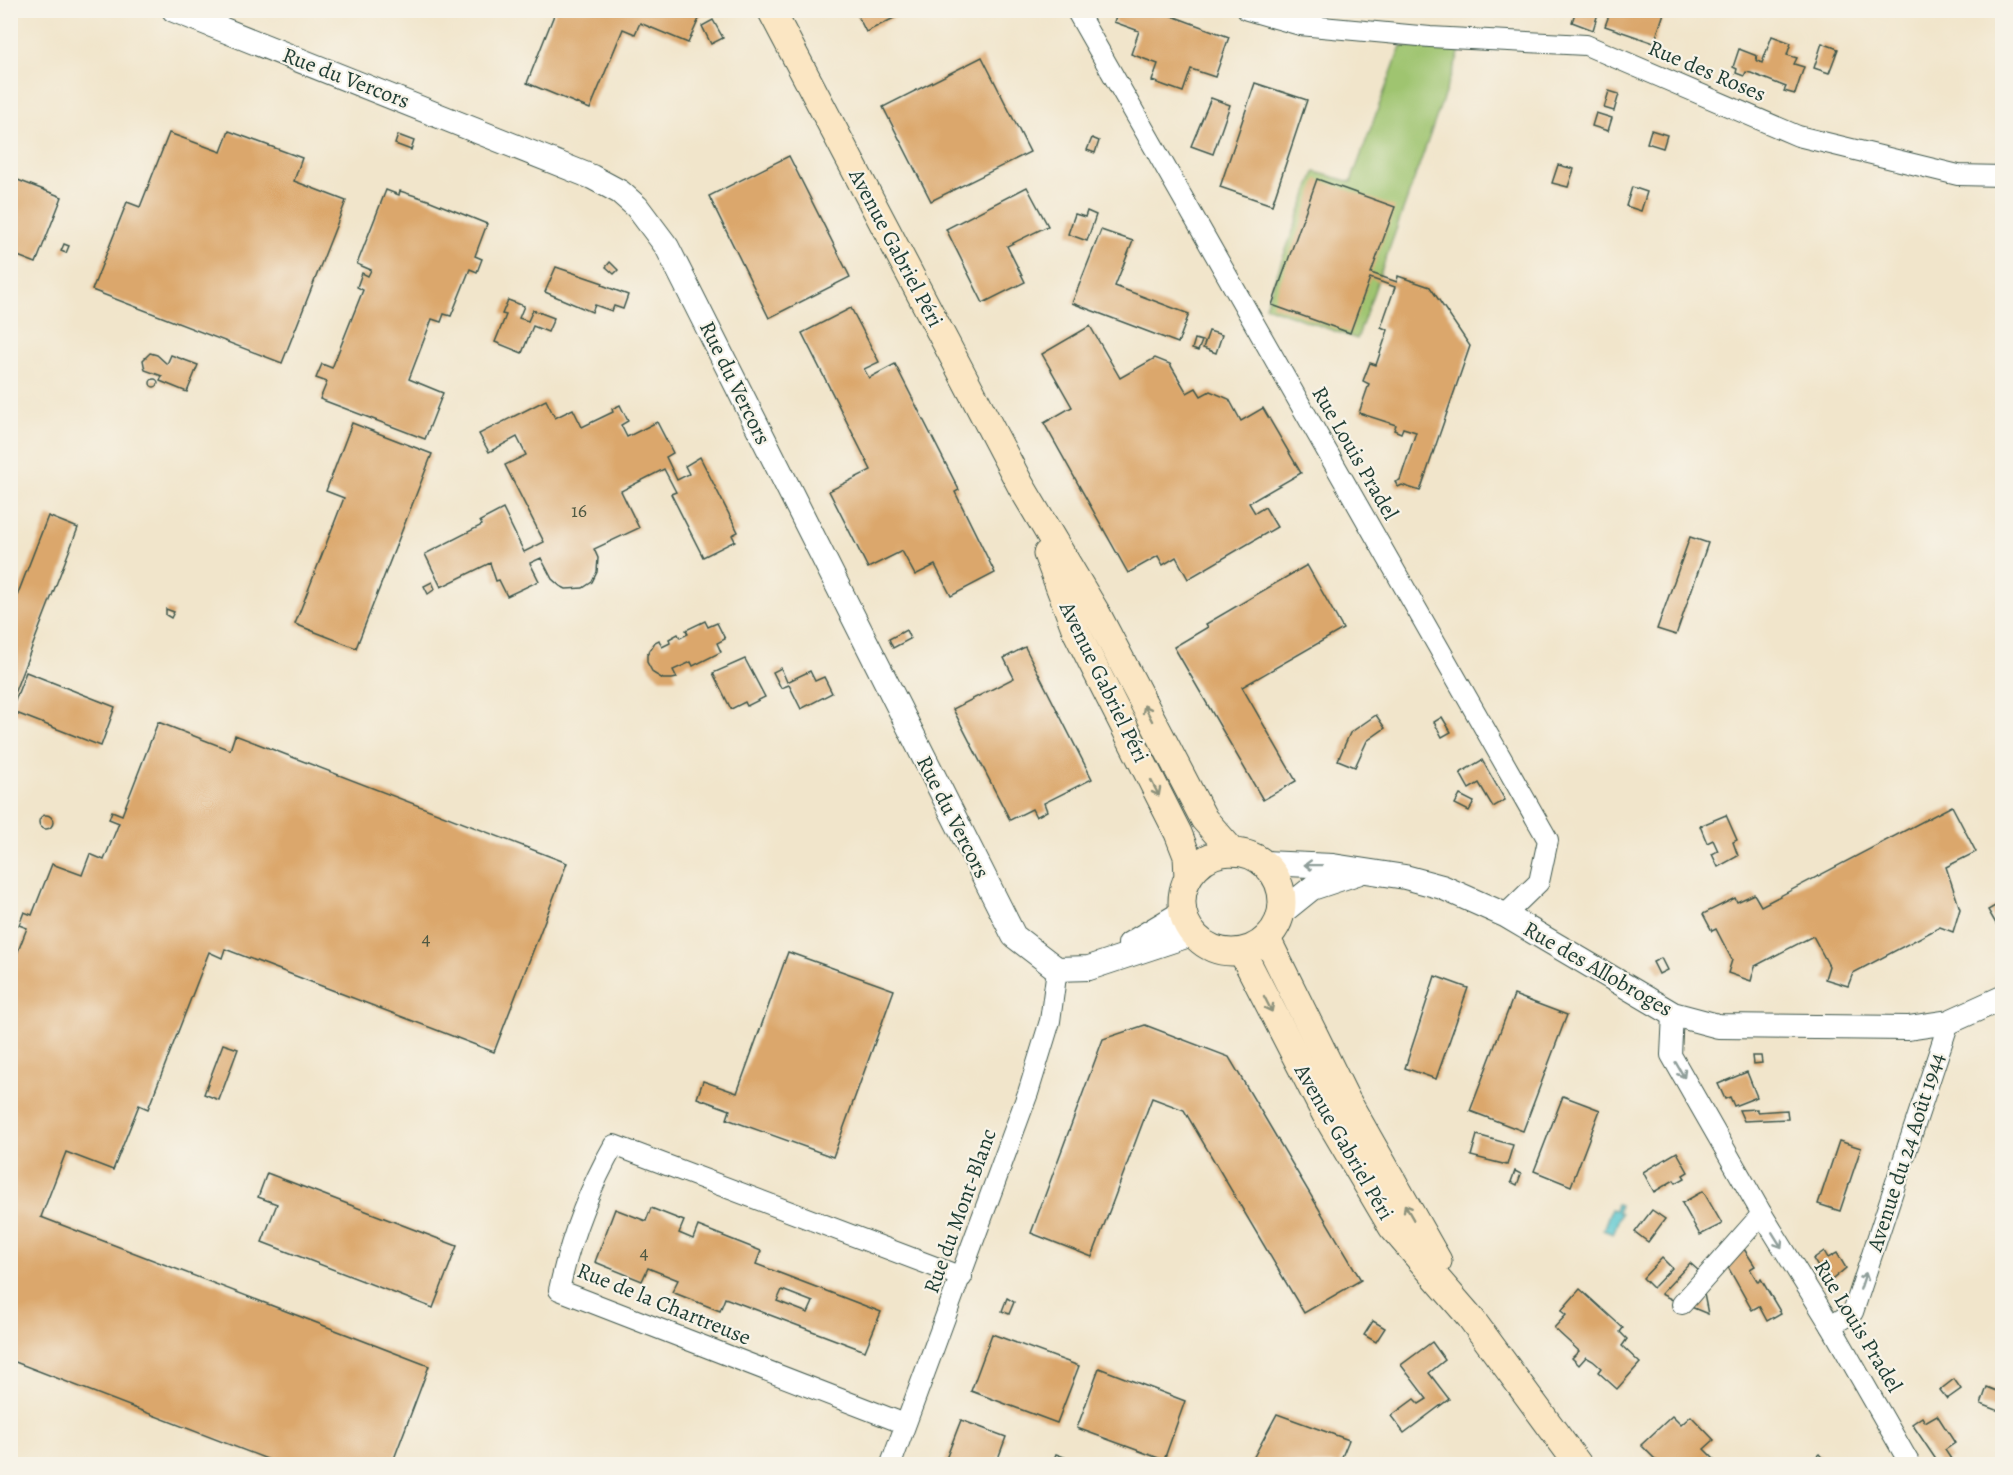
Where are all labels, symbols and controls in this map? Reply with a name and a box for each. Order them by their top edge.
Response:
street label: Rue des Roses [1644,33,1770,109]
street label: Rue du Vercors [278,40,414,116]
street label: Avenue Gabriel Péri [841,163,950,333]
street label: Rue du Vercors [692,316,778,450]
street label: Rue Louis Pradel [1305,381,1405,525]
house number: 16 [571,497,587,524]
street label: Avenue Gabriel Péri [1052,596,1156,767]
one-way arrow [1142,704,1154,722]
street label: Rue du Vercors [909,750,997,884]
one-way arrow [1150,779,1162,797]
one-way arrow [1304,859,1324,871]
street label: Rue des Allobroges [1518,914,1678,1024]
house number: 4 [421,925,431,952]
one-way arrow [1262,995,1274,1012]
street label: Avenue du 24 Août 1944 [1859,1049,1952,1256]
street label: Avenue Gabriel Péri [1287,1058,1401,1226]
one-way arrow [1675,1061,1686,1079]
street label: Rue du Mont-Blanc [916,1124,1004,1298]
one-way arrow [1403,1204,1415,1221]
one-way arrow [1771,1231,1784,1248]
house number: 4 [639,1239,649,1266]
street label: Rue Louis Pradel [1807,1254,1909,1398]
street label: Rue de la Chartreuse [573,1255,755,1353]
one-way arrow [1859,1272,1870,1291]

